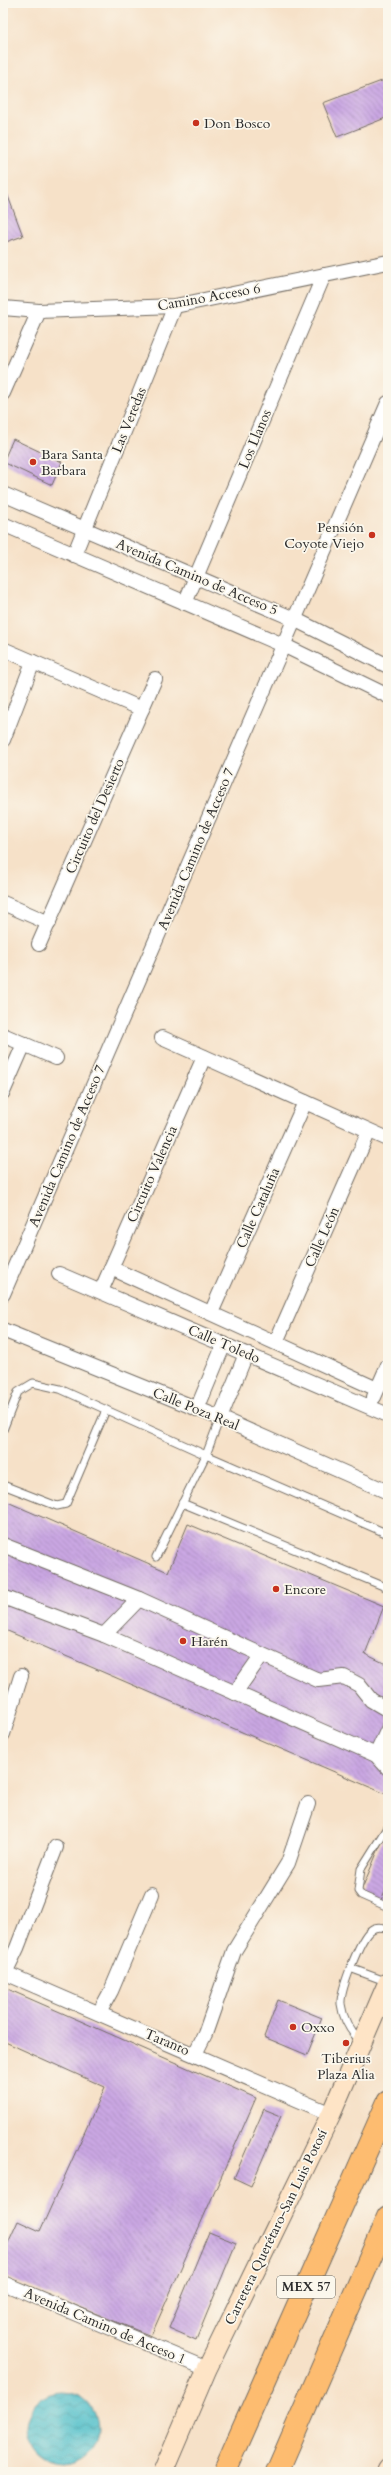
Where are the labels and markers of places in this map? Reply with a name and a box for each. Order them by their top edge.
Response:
place label: Don Bosco [204,114,271,133]
marker: Don Bosco [191,118,201,128]
place label: Bara Santa Barbara [41,445,103,480]
marker: Bara Santa Barbara [28,457,38,467]
place label: Pensión Coyote Viejo [284,518,364,553]
marker: Pensión Coyote Viejo [367,530,377,540]
place label: Encore [284,1580,326,1599]
marker: Encore [271,1584,281,1594]
place label: Harén [191,1632,228,1651]
marker: Harén [178,1636,188,1646]
place label: Oxxo [301,2018,335,2037]
marker: Oxxo [288,2022,298,2032]
marker: Tiberius Plaza Alia [341,2038,351,2048]
place label: Tiberius Plaza Alia [317,2049,375,2084]

